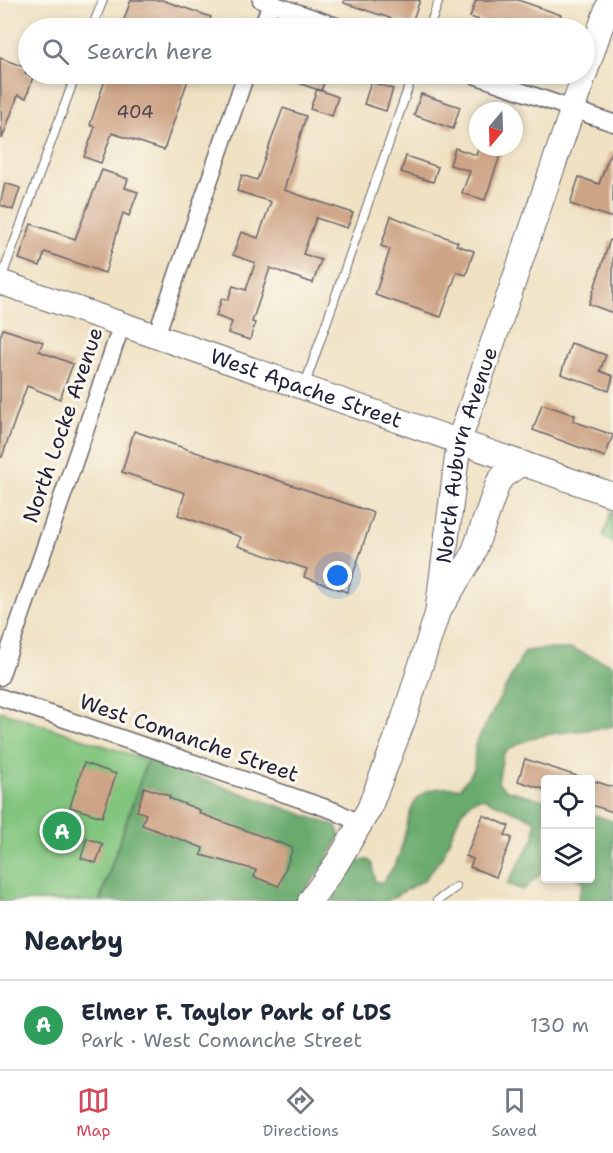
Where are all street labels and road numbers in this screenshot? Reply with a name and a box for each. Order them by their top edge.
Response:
street label: North Locke Avenue [16,324,110,526]
street label: West Apache Street [206,342,406,435]
street label: North Auburn Avenue [430,343,504,565]
street label: West Comanche Street [76,687,302,789]

